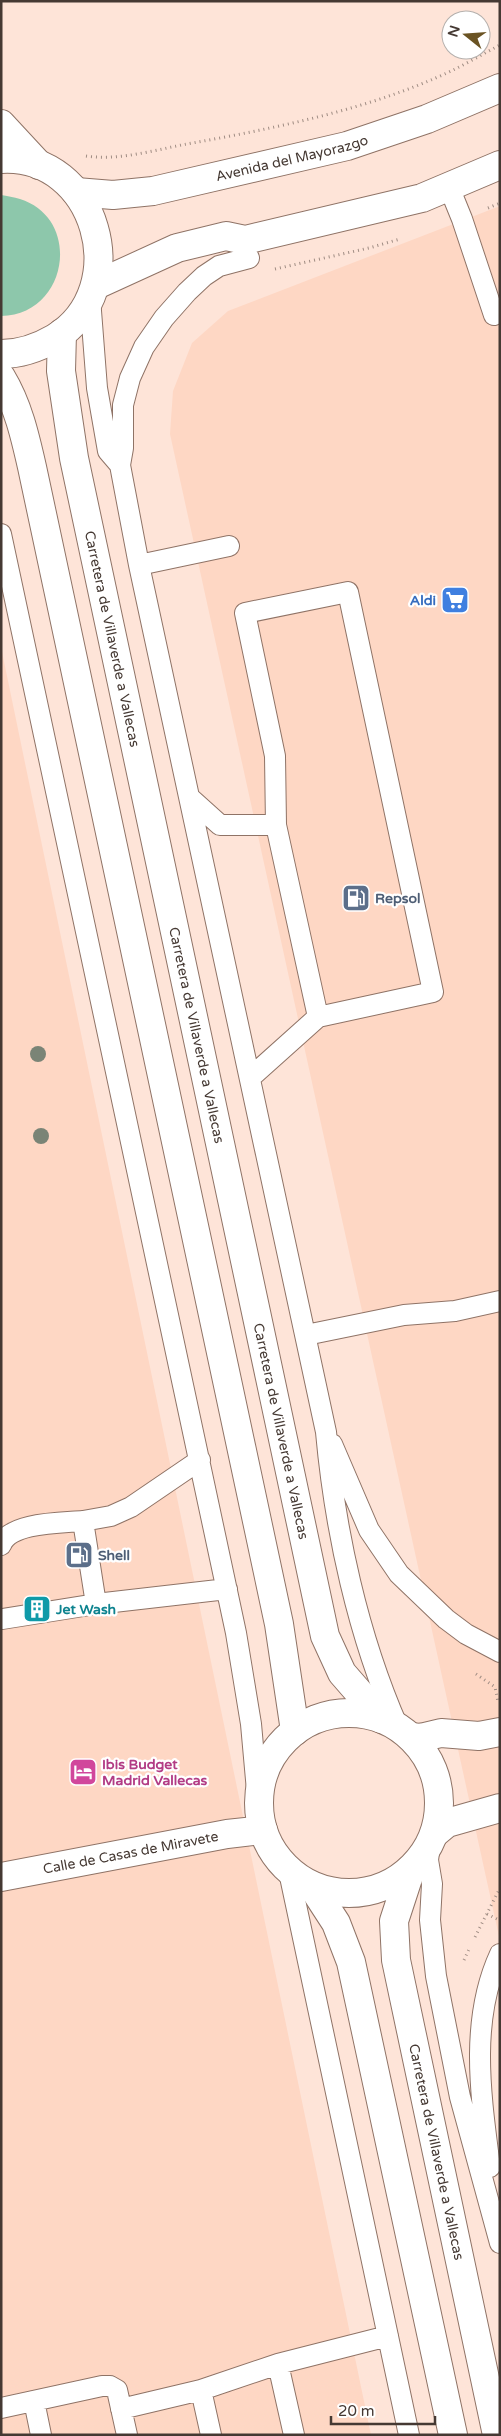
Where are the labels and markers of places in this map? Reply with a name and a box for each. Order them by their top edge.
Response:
supermarket icon: Aldi [440,585,470,615]
place label: Aldi [410,592,436,609]
fuel station icon: Repsol [341,883,371,913]
place label: Repsol [375,890,420,907]
fuel station icon: Shell [64,1540,94,1570]
place label: Shell [98,1547,130,1564]
building icon: Jet Wash [22,1594,52,1624]
place label: Jet Wash [55,1601,116,1618]
place label: Ibis Budget Madrid Vallecas [102,1756,208,1789]
hotel icon: Ibis Budget Madrid Vallecas [68,1757,98,1787]

